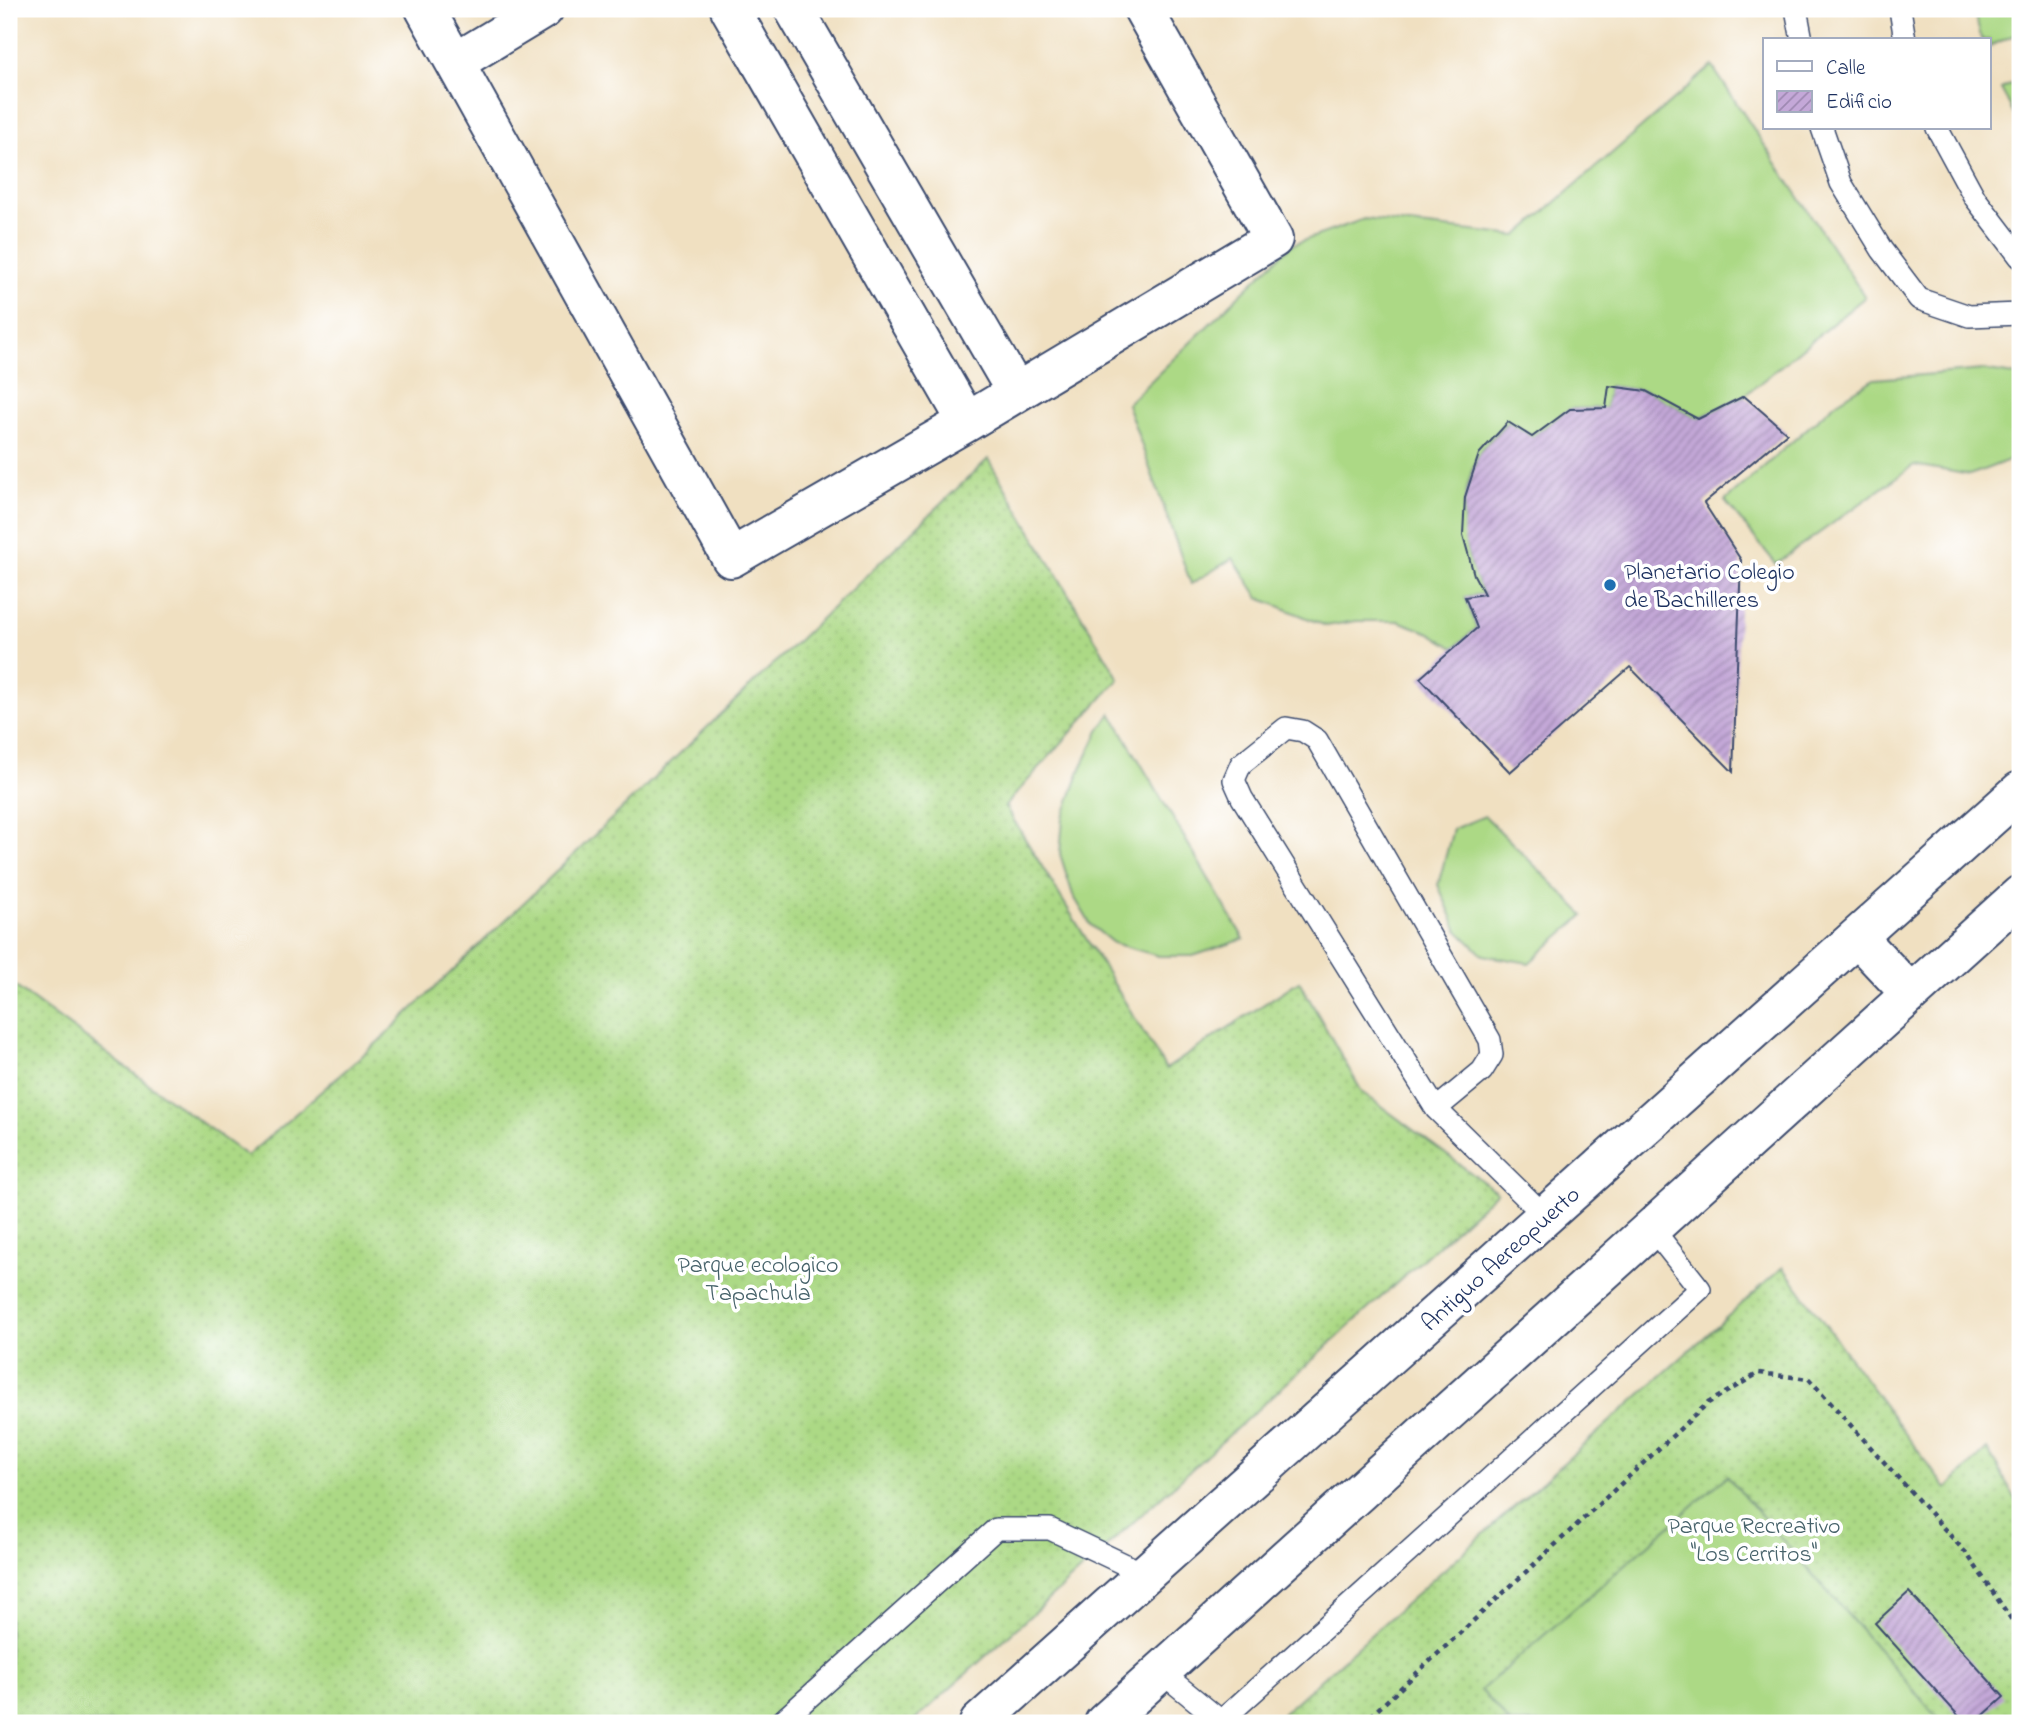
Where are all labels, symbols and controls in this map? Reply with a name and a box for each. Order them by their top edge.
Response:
legend [1763,38,1990,130]
text: Calle [1826,54,1866,84]
text: Edificio [1826,88,1892,118]
place label: Planetario Colegio de Bachilleres [1624,556,1795,619]
marker: Planetario Colegio de Bachilleres [1602,577,1618,593]
street label: Antiguo Aereopuerto [1414,1179,1589,1341]
park label: Parque ecologico Tapachula [677,1249,839,1312]
park label: Parque Recreativo "Los Cerritos" [1667,1510,1841,1573]

